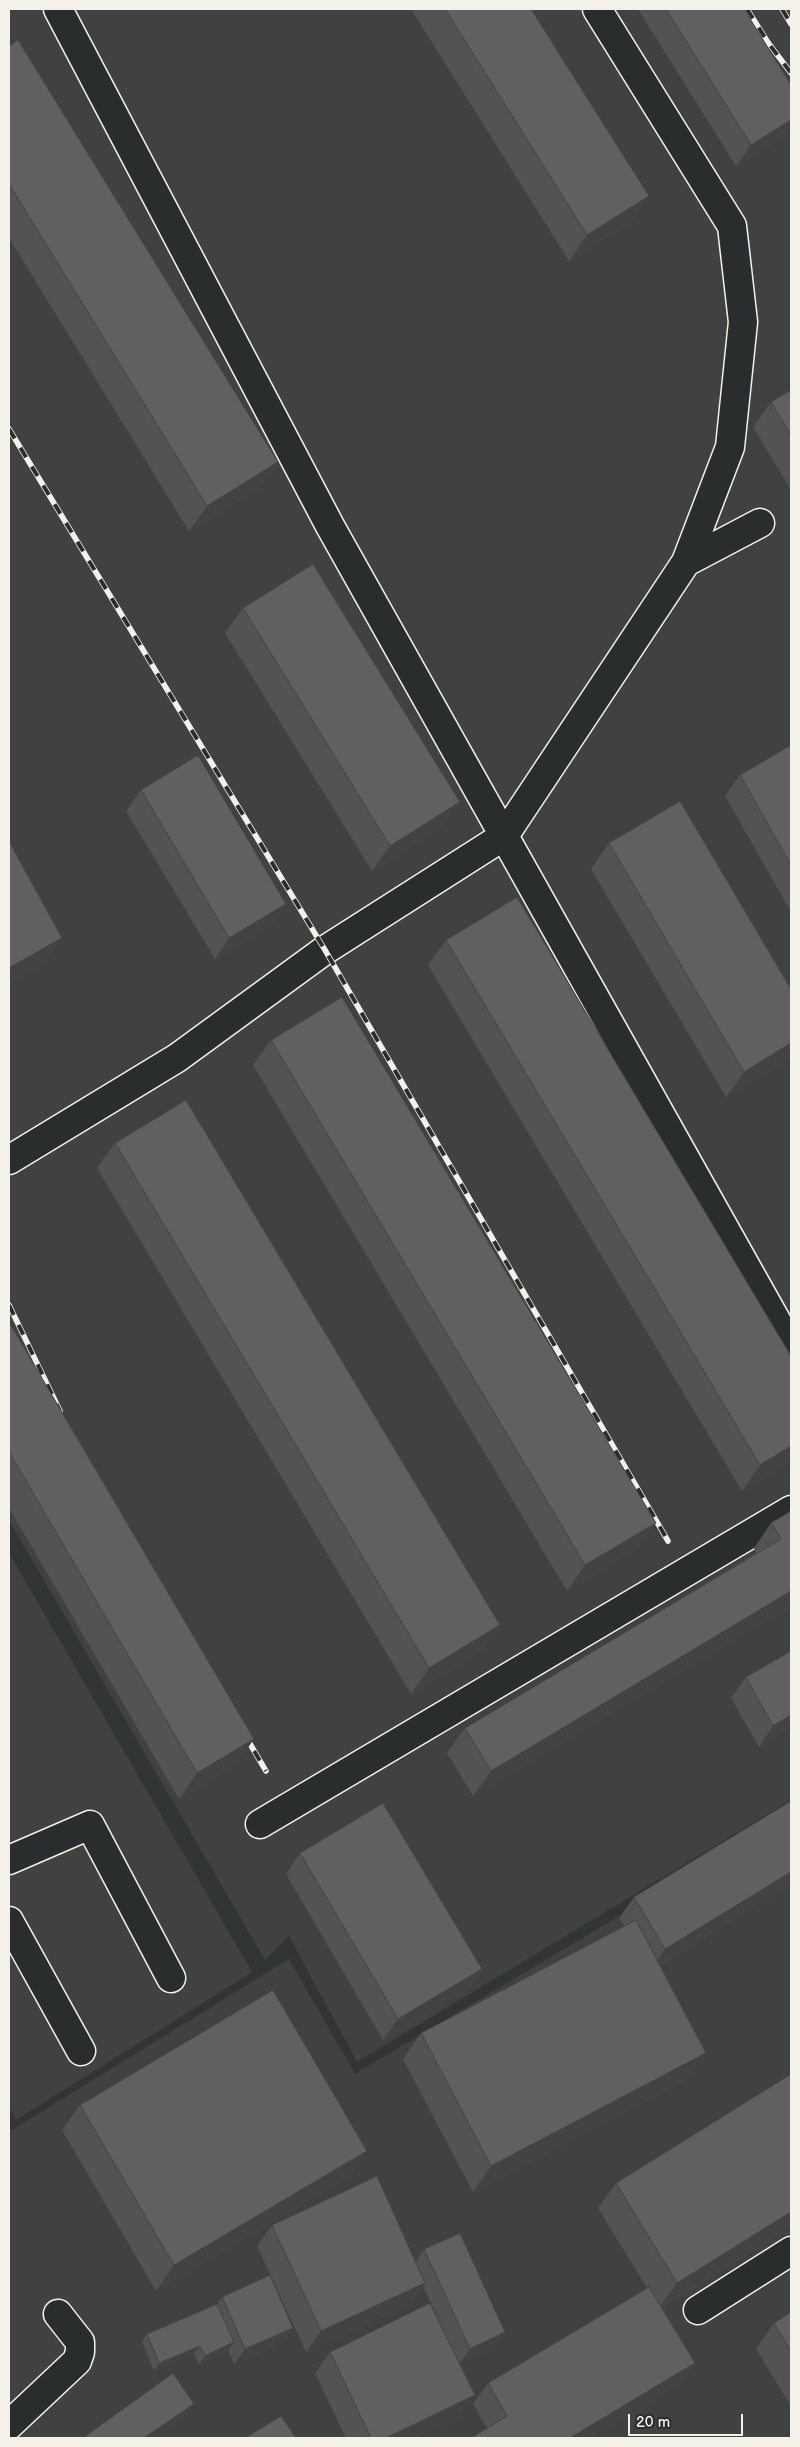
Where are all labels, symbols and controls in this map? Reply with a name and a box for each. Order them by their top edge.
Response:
scale bar [630,2404,745,2436]
text: 20 m [636,2413,670,2432]

